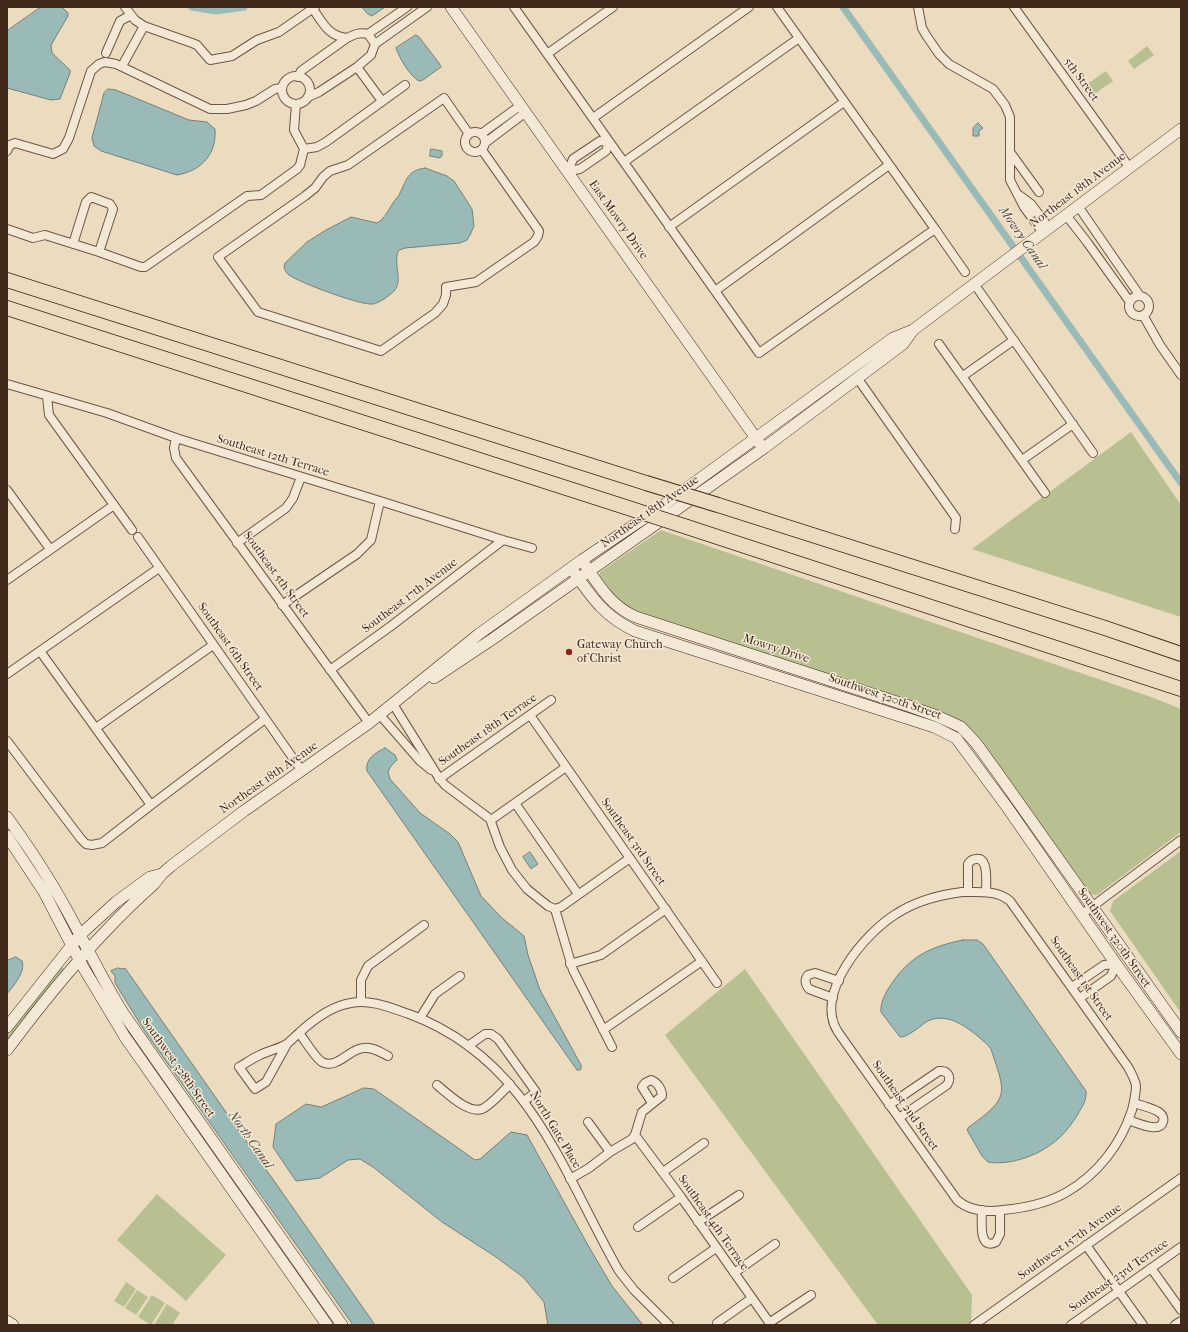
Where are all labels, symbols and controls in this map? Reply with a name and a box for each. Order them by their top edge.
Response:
street label: 5th Street [1060,55,1102,105]
street label: Northeast 18th Avenue [1027,149,1129,231]
street label: East Mowry Drive [585,178,651,262]
water label: Mowry Canal [995,204,1049,272]
street label: Southeast 12th Terrace [215,432,331,480]
street label: Northeast 18th Avenue [598,473,702,551]
street label: Southeast 5th Street [240,529,312,621]
street label: Southeast 17th Avenue [360,556,460,636]
street label: Southeast 6th Street [194,600,266,694]
street label: Mowry Drive [741,631,811,667]
place label: Gateway Church of Christ [577,638,663,666]
marker: Gateway Church of Christ [564,647,574,657]
street label: Southwest 320th Street [827,671,943,723]
street label: Southeast 18th Terrace [436,691,540,769]
street label: Northeast 18th Avenue [217,739,321,817]
street label: Southeast 3rd Street [597,796,669,888]
street label: Southwest 320th Street [1074,885,1154,991]
street label: Southeast 1st Street [1046,934,1116,1024]
street label: Southwest 328th Street [138,1016,218,1120]
street label: Southeast 2nd Street [869,1058,941,1154]
street label: North Gate Place [526,1089,584,1171]
water label: North Canal [224,1108,276,1172]
street label: Southeast 4th Terrace [675,1172,751,1274]
street label: Southwest 157th Avenue [1015,1201,1125,1283]
street label: Southeast 23rd Terrace [1067,1236,1171,1316]

